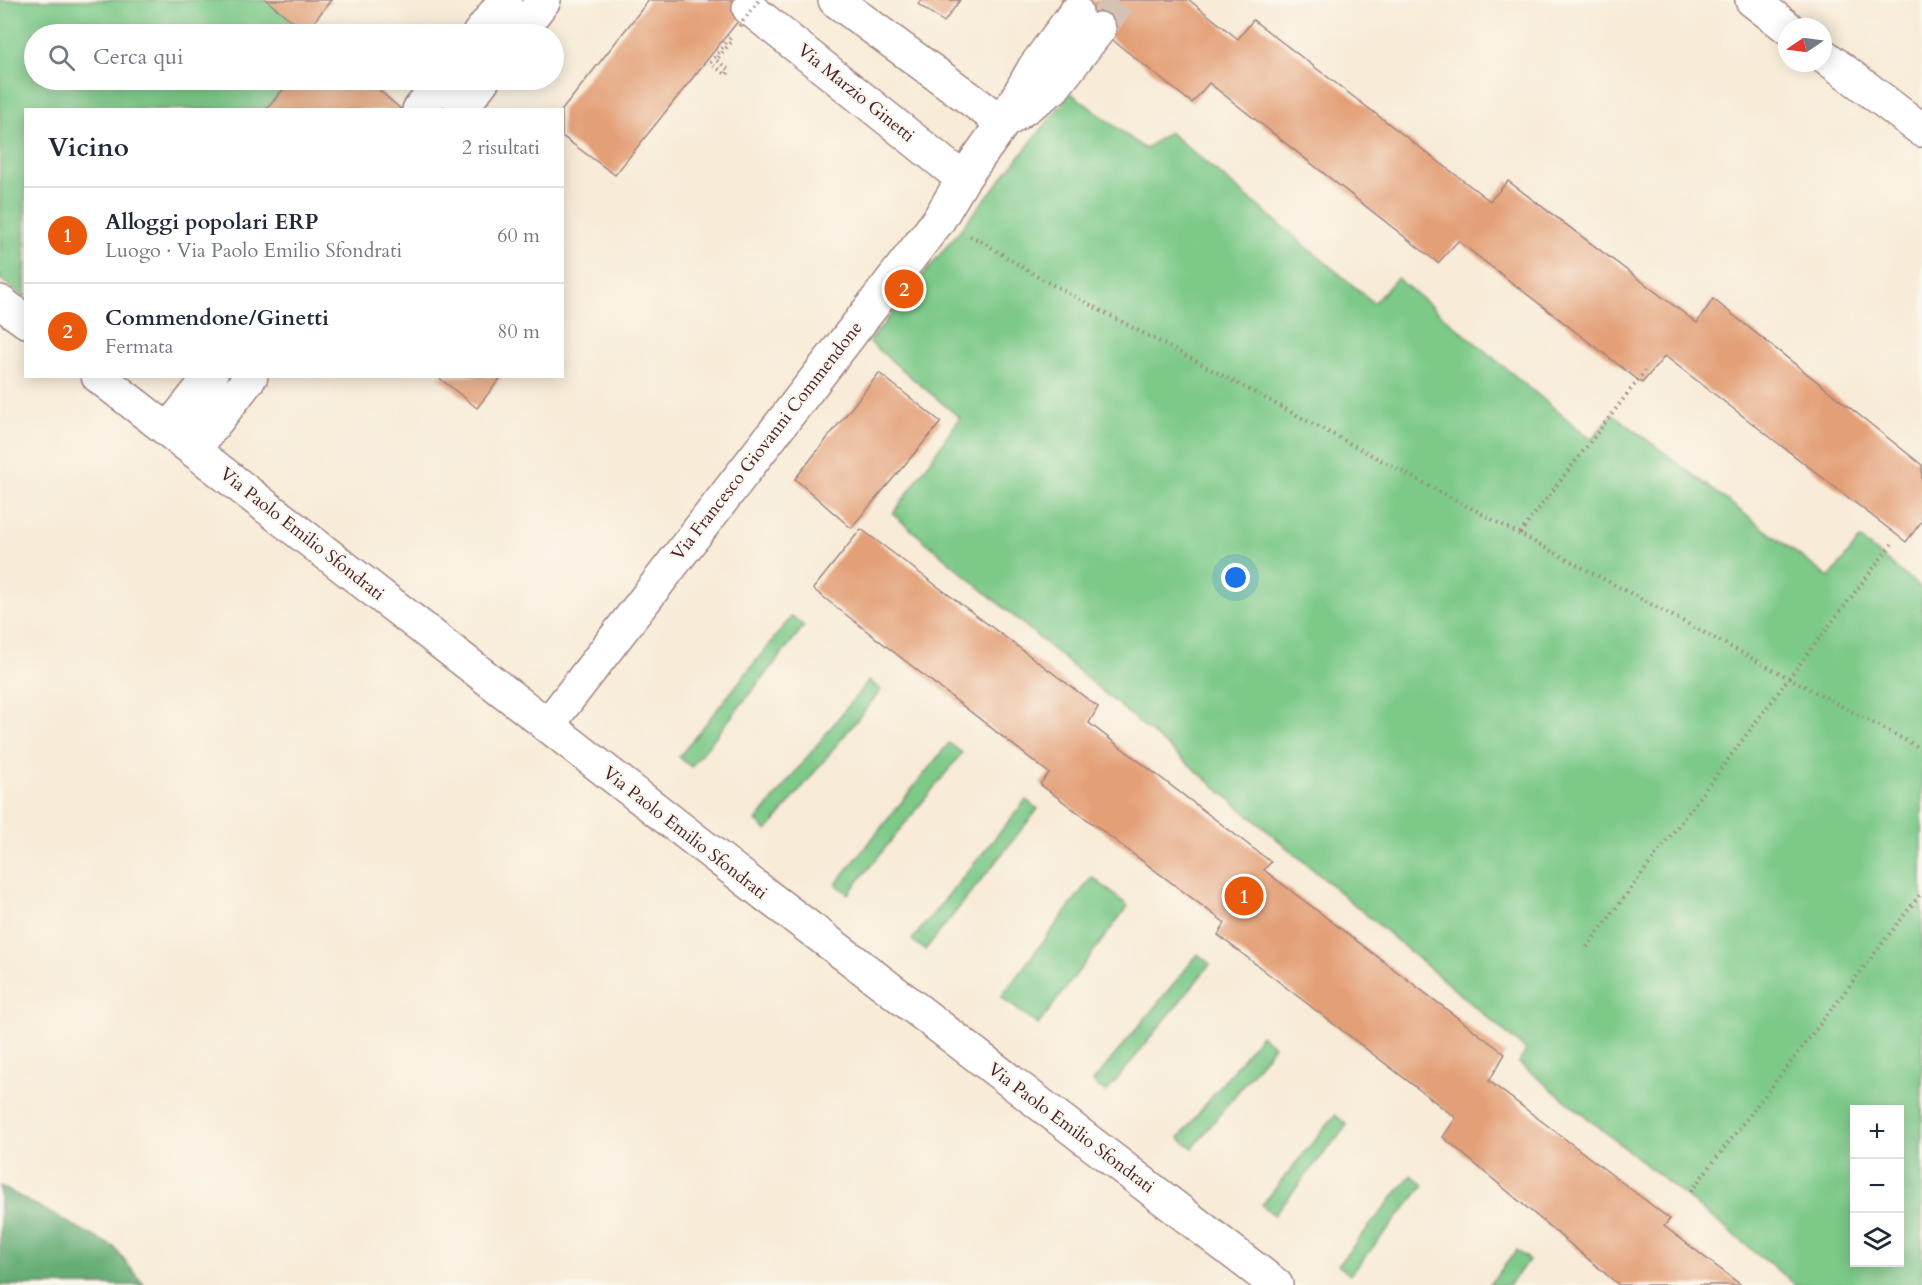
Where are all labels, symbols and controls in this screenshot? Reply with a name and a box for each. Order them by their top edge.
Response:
north arrow [1778,18,1832,72]
search box [24,24,564,90]
street label: Via Marzio Ginetti [792,38,920,148]
icon: search [45,41,78,74]
text: Cerca qui [93,42,183,72]
text: Vicino [48,130,129,165]
text: 2 risultati [462,134,540,161]
text: Alloggi popolari ERP [105,207,319,237]
text: 1 [62,222,73,249]
text: 60 m [497,222,540,249]
text: Luogo · Via Paolo Emilio Sfondrati [105,237,402,264]
pin: 2 [884,266,924,312]
text: Commendone/Ginetti [105,303,329,333]
street label: Via Francesco Giovanni Commendone [666,316,868,566]
text: 2 [62,318,73,345]
text: 80 m [497,318,540,345]
text: Fermata [105,333,173,360]
street label: Via Paolo Emilio Sfondrati [214,462,390,606]
your location [1221,563,1250,592]
street label: Via Paolo Emilio Sfondrati [597,761,773,905]
pin: 1 [1224,874,1264,918]
street label: Via Paolo Emilio Sfondrati [982,1057,1160,1199]
map controls [1850,1105,1904,1267]
button: + [1850,1105,1904,1159]
button: − [1850,1159,1904,1213]
button: layers [1850,1213,1904,1267]

